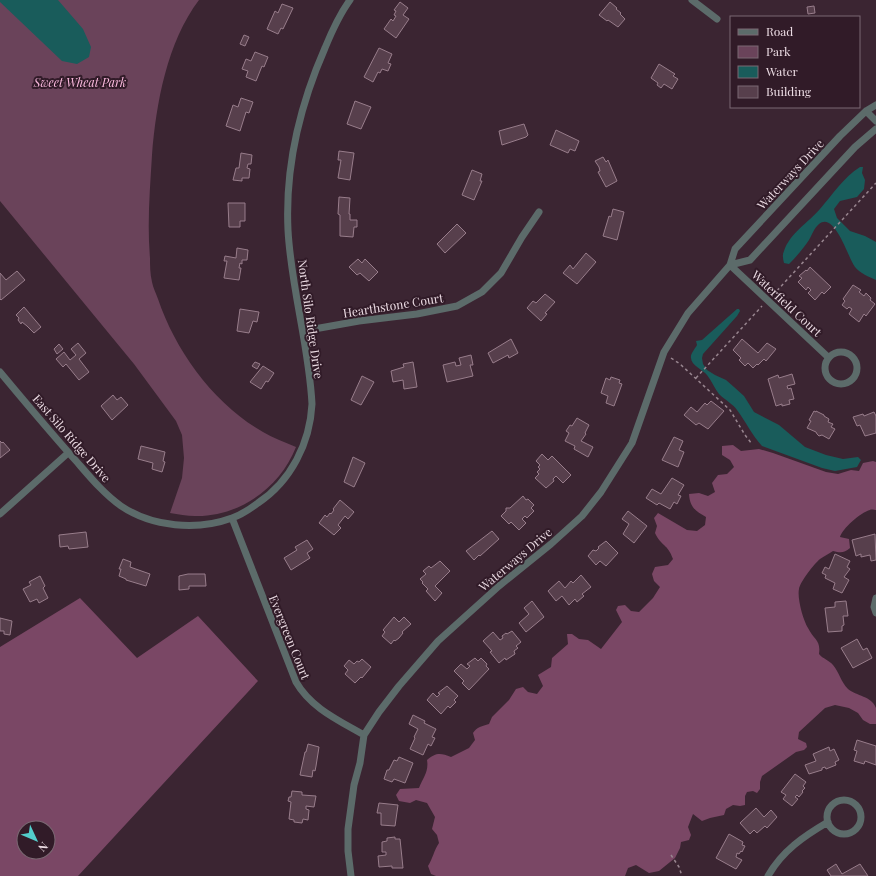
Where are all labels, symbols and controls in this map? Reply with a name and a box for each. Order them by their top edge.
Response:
legend [730,16,860,108]
text: Road [766,23,793,39]
text: Park [766,43,791,59]
text: Water [765,63,799,79]
park label: Sweet Wheat Park [33,74,126,90]
text: Building [766,83,812,99]
street label: Waterways Drive [753,135,827,213]
street label: North Silo Ridge Drive [295,258,327,380]
street label: Waterfield Court [748,266,826,340]
street label: Hearthstone Court [342,289,445,321]
street label: East Silo Ridge Drive [29,391,115,485]
street label: Waterways Drive [474,524,555,595]
street label: Evergreen Court [266,592,314,682]
north arrow [16,820,56,860]
text: N [35,839,52,855]

